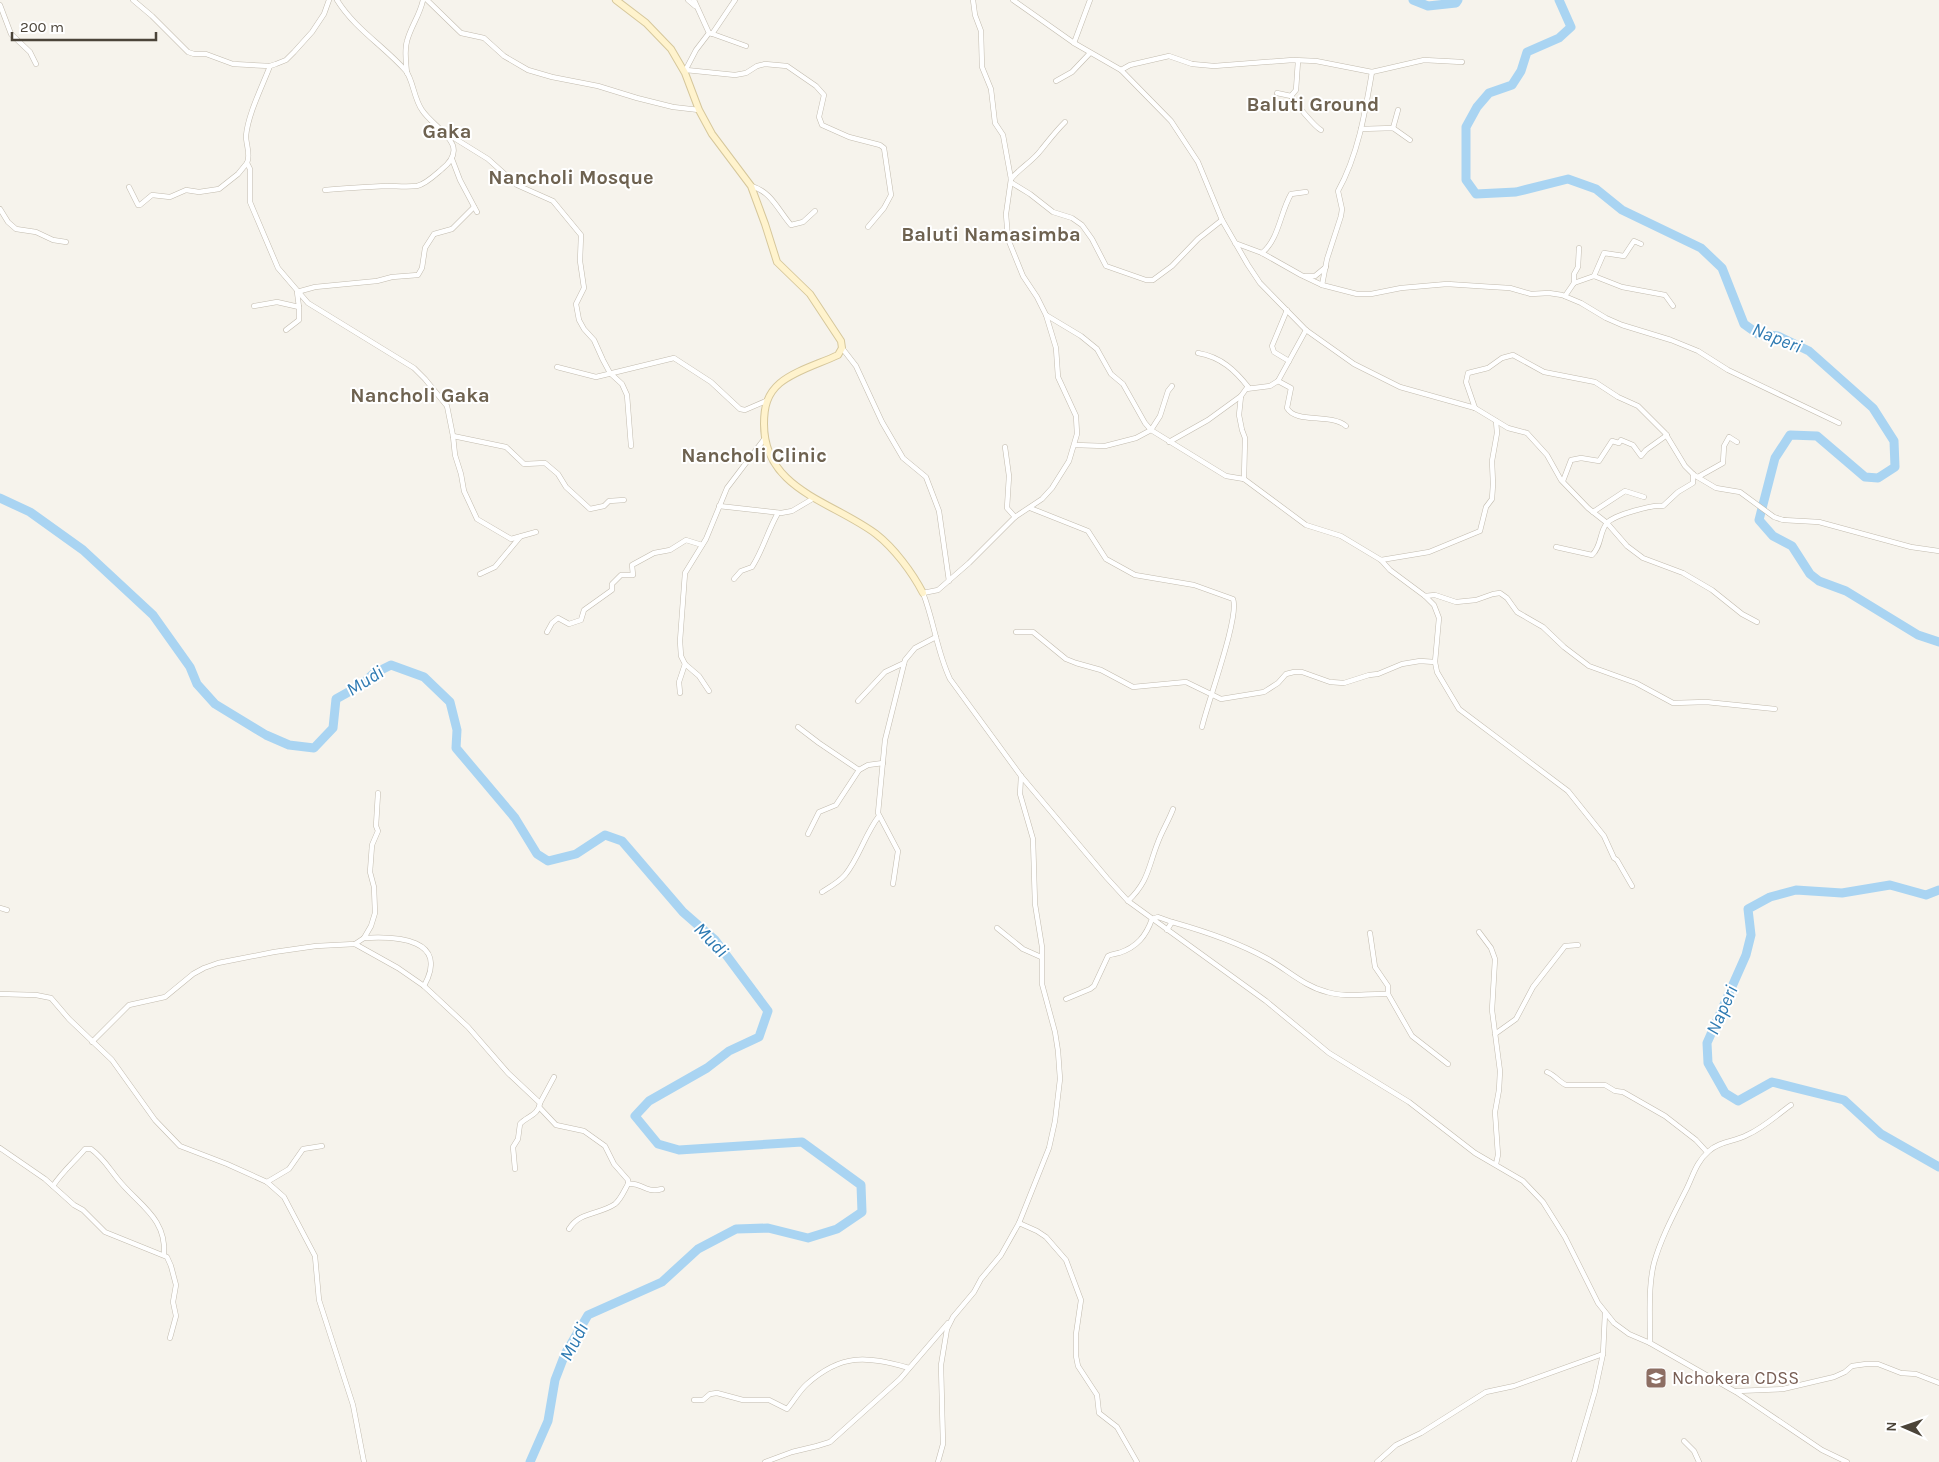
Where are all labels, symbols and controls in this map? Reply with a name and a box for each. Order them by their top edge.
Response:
scale bar [12,10,156,42]
text: 200 m [20,18,64,36]
district label: Baluti Ground [1247,93,1379,116]
district label: Gaka [423,120,471,143]
district label: Nancholi Mosque [488,166,654,189]
district label: Baluti Namasimba [901,223,1081,246]
water label: Naperi [1749,318,1805,358]
district label: Nancholi Gaka [350,384,490,407]
district label: Nancholi Clinic [681,444,827,467]
water label: Mudi [342,661,388,701]
water label: Mudi [689,918,733,962]
water label: Naperi [1701,982,1743,1038]
water label: Mudi [555,1319,593,1365]
school or university icon: Nchokera CDSS [1644,1366,1668,1390]
place label: Nchokera CDSS [1672,1367,1799,1389]
north arrow [1879,1402,1929,1452]
text: N [1883,1421,1900,1432]

